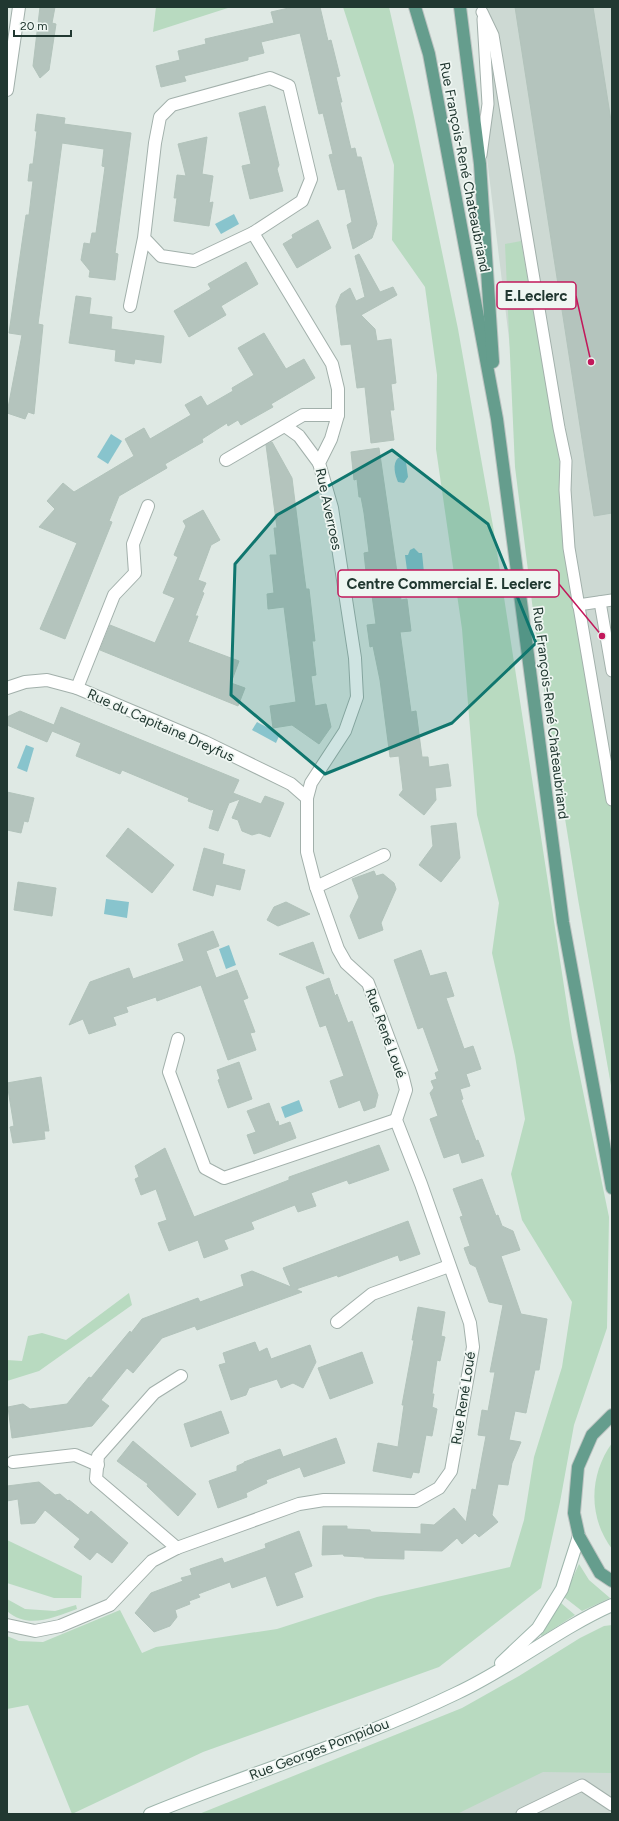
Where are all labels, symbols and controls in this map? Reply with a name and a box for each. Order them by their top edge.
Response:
scale bar [14,12,71,38]
text: 20 m [20,19,48,33]
street label: Rue François-René Chateaubriand [436,61,493,274]
callout: E.Leclerc [497,282,576,309]
text: E.Leclerc [505,287,568,305]
street label: Rue Averroes [312,466,346,552]
callout: Centre Commercial E. Leclerc [338,570,559,597]
text: Centre Commercial E. Leclerc [347,575,551,593]
street label: Rue François-René Chateaubriand [529,606,572,820]
street label: Rue du Capitaine Dreyfus [85,685,237,766]
street label: Rue René Loué [361,986,410,1081]
street label: Rue René Loué [448,1350,479,1446]
street label: Rue Georges Pompidou [247,1715,391,1784]

